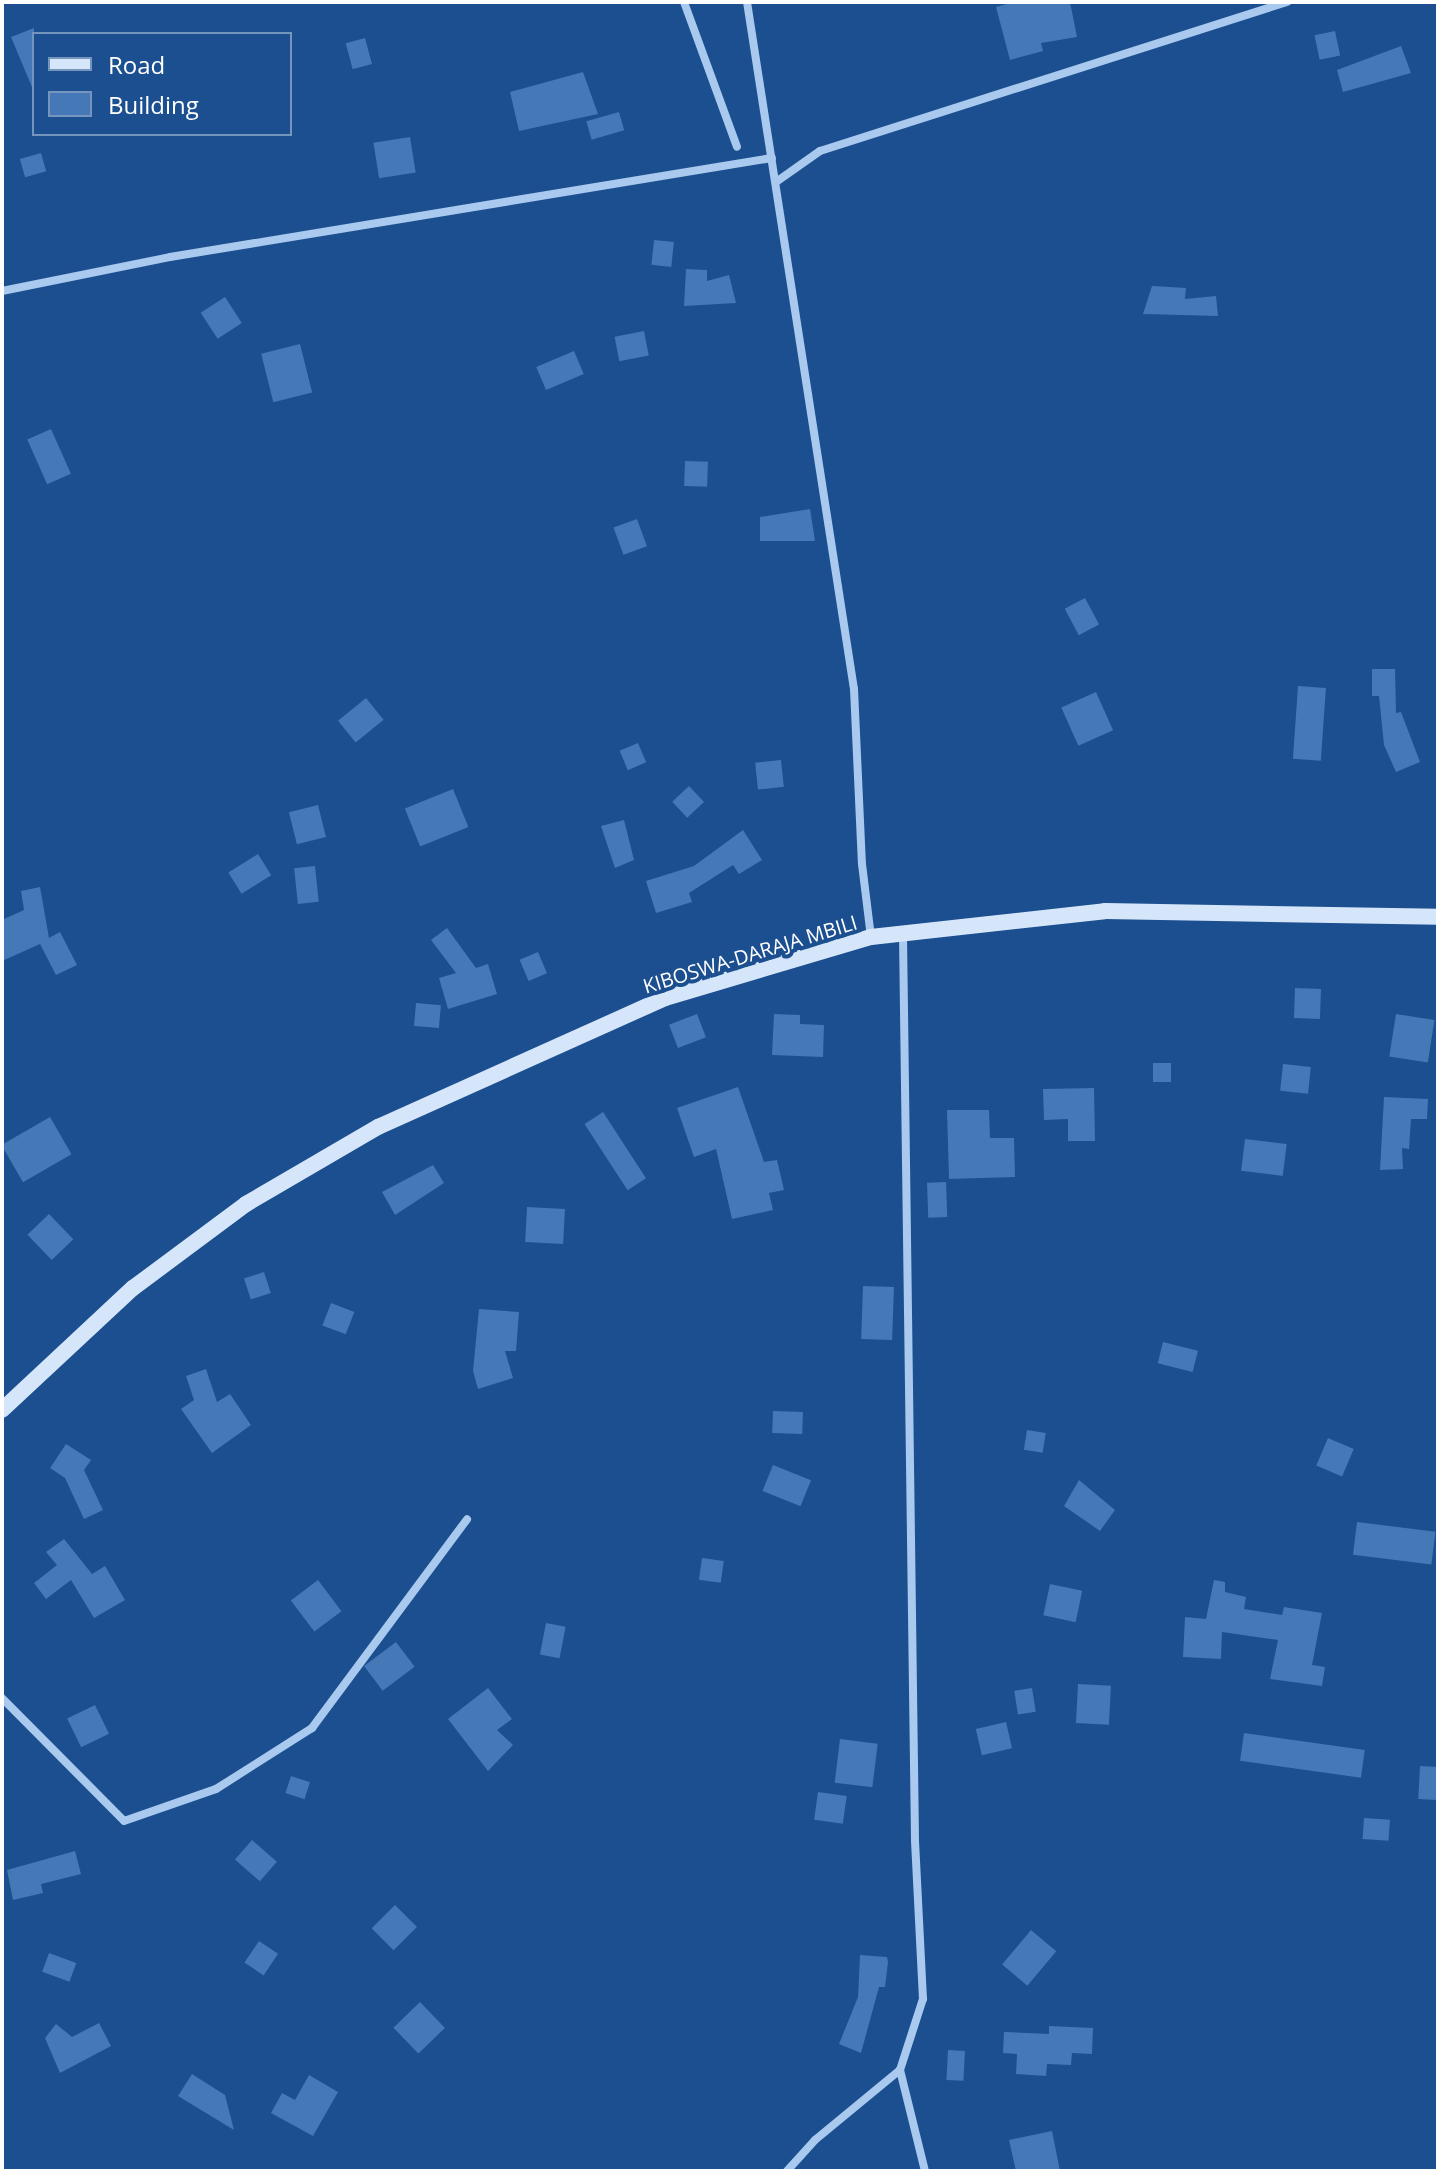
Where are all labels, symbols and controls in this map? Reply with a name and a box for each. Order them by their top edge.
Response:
legend [32,32,292,136]
text: Road [108,48,165,81]
text: Building [108,88,199,121]
street label: KIBOSWA-DARAJA MBILI [640,910,860,998]

